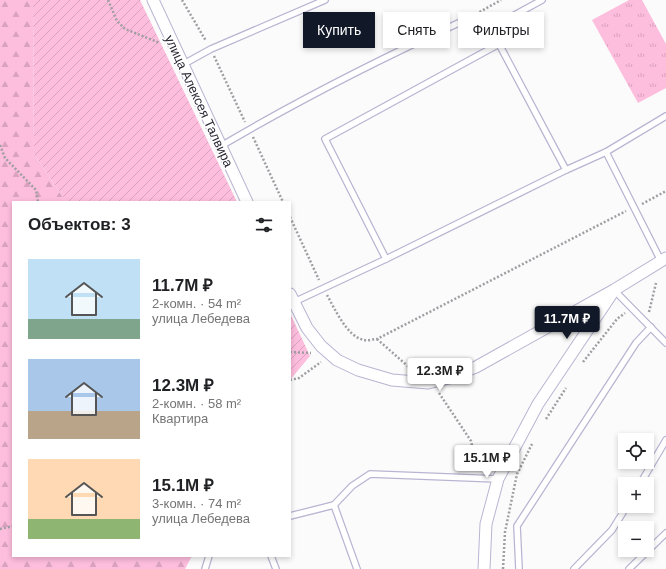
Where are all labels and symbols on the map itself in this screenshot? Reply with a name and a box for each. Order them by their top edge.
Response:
street label: улица Алексея Талвира [162,33,237,170]
pin: 11.7M ₽ [530,306,604,340]
pin: 12.3M ₽ [403,358,477,392]
pin: 15.1M ₽ [450,445,524,479]

